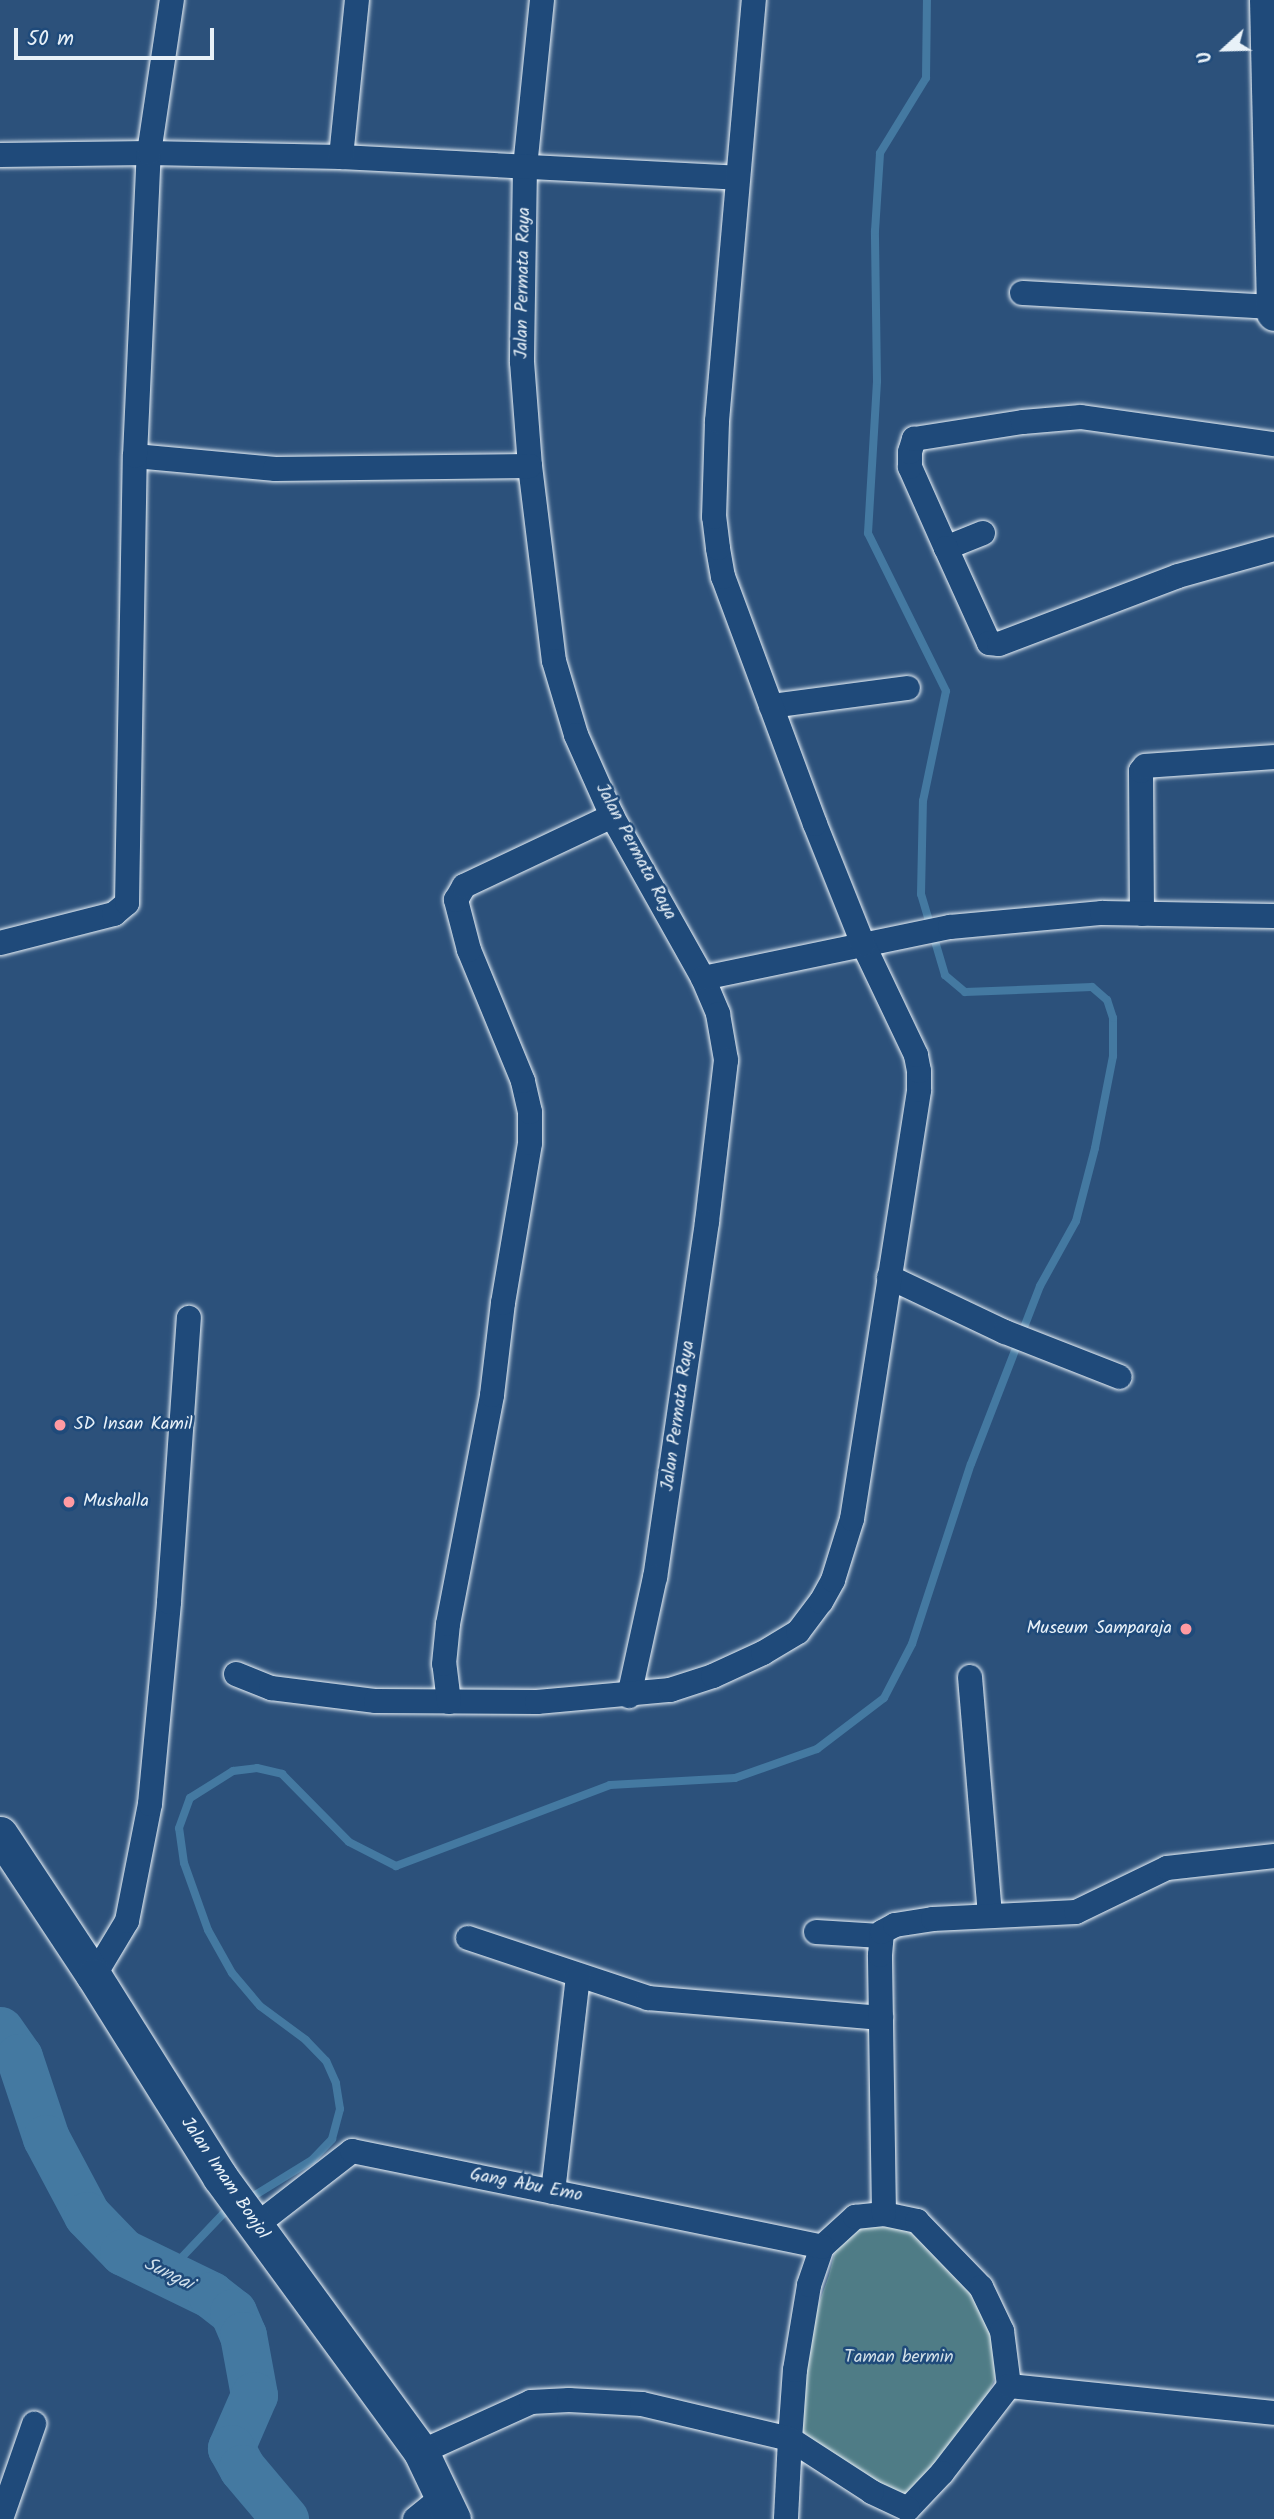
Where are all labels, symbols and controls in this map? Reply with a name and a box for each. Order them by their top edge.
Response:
scale bar [18,14,217,58]
north arrow [1190,14,1260,84]
text: 50 m [27,23,74,56]
text: U [1190,46,1222,68]
street label: Jalan Permata Raya [512,207,536,359]
street label: Jalan Permata Raya [590,780,680,924]
street label: Jalan Permata Raya [658,1339,700,1493]
place label: SD Insan Kamil [74,1414,193,1436]
marker: SD Insan Kamil [52,1417,68,1433]
place label: Mushalla [83,1491,149,1513]
marker: Mushalla [61,1494,77,1510]
place label: Museum Samparaja [1026,1618,1172,1640]
marker: Museum Samparaja [1178,1621,1194,1637]
street label: Jalan Imam Bonjol [175,2114,273,2244]
street label: Gang Abu Emo [468,2165,584,2207]
water label: Sungai [140,2253,196,2297]
park label: Taman bermin [844,2347,954,2369]

